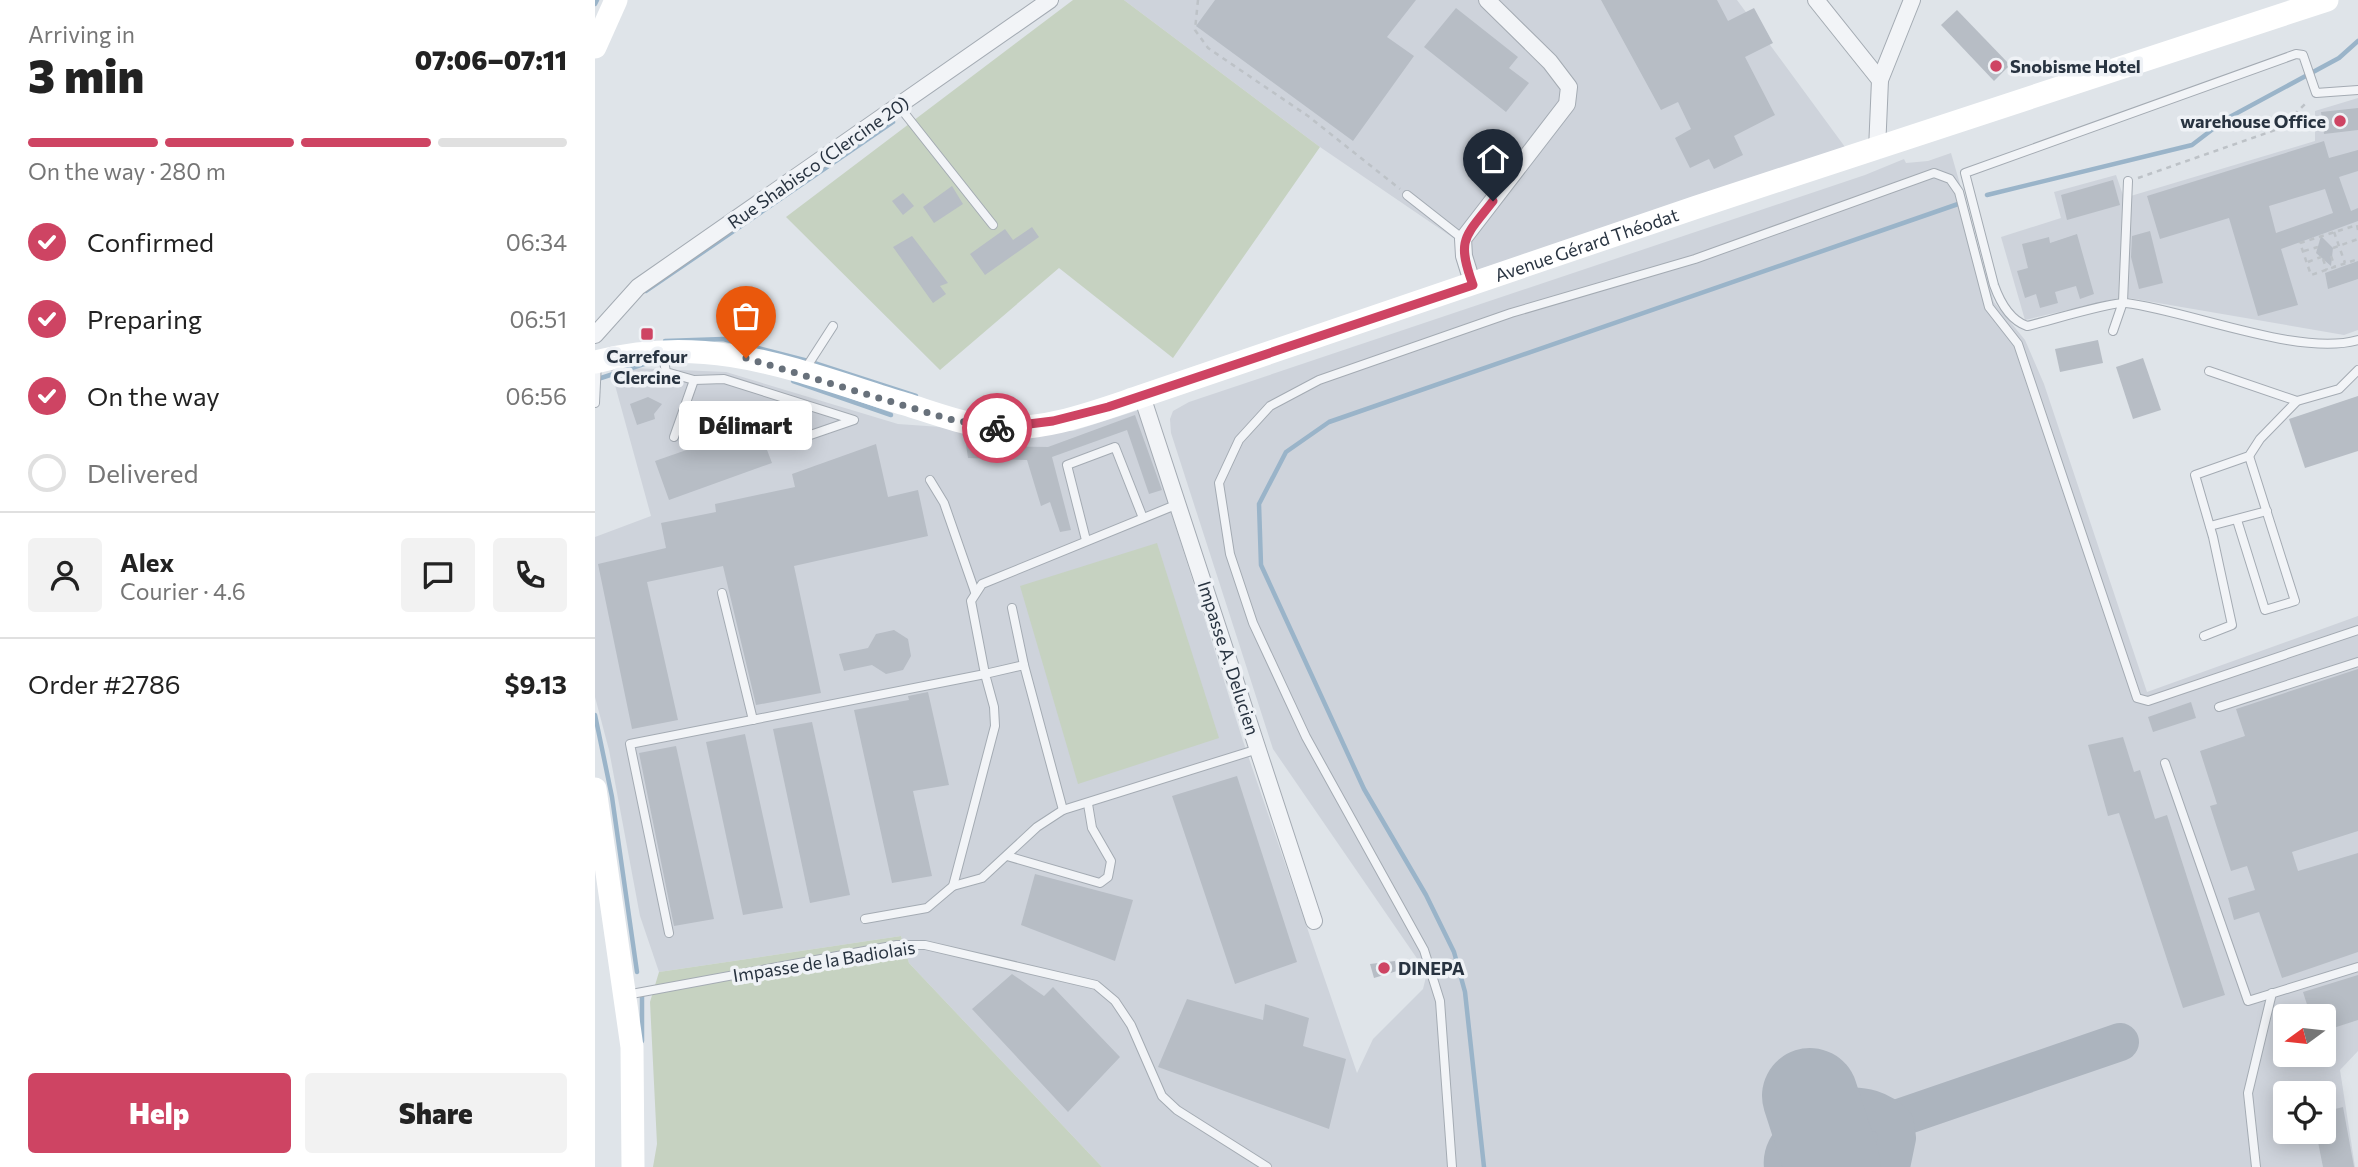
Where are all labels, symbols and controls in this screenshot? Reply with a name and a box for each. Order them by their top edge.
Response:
text: Arriving in [28,20,135,48]
text: 07:06–07:11 [415,44,567,75]
text: 3 min [28,46,144,102]
place label: Snobisme Hotel [2010,55,2141,77]
marker: Snobisme Hotel [1988,58,2004,74]
street label: Rue Shabisco (Clercine 20) [723,91,913,233]
place label: warehouse Office [2180,110,2326,132]
marker: warehouse Office [2332,113,2348,129]
pin [1463,129,1523,201]
icon: home [1474,140,1512,178]
text: On the way · 280 m [28,157,226,185]
street label: Avenue Gérard Théodat [1492,203,1681,286]
icon: check [28,223,66,261]
text: Confirmed [87,226,214,257]
text: 06:34 [506,228,567,256]
pin [716,286,776,358]
icon: bag [727,297,765,335]
icon: check [28,300,66,338]
text: Preparing [87,303,202,334]
text: 06:51 [510,305,567,333]
marker: Carrefour Clercine [639,326,655,342]
place label: Carrefour Clercine [606,345,688,388]
icon: check [28,377,66,415]
text: On the way [87,380,220,411]
text: 06:56 [505,382,567,410]
courier [962,393,1032,463]
callout: Délimart [680,400,813,449]
icon: bike [978,409,1016,447]
text: Délimart [699,411,792,439]
text: Delivered [87,457,198,488]
button: person [28,538,102,612]
button: chat [401,538,475,612]
button: phone [493,538,567,612]
text: Alex [120,546,174,577]
text: Courier · 4.6 [120,577,246,605]
street label: Impasse A. Delucien [1194,578,1264,738]
text: Order #2786 [28,668,181,699]
text: $9.13 [505,668,567,699]
street label: Impasse de la Badiolais [731,936,917,986]
place label: DINEPA [1398,957,1465,979]
marker: DINEPA [1376,960,1392,976]
north arrow [2273,1004,2336,1068]
map controls [2273,1004,2336,1144]
button: Help [28,1073,291,1153]
button: Share [305,1073,567,1153]
button: locate [2273,1081,2336,1144]

